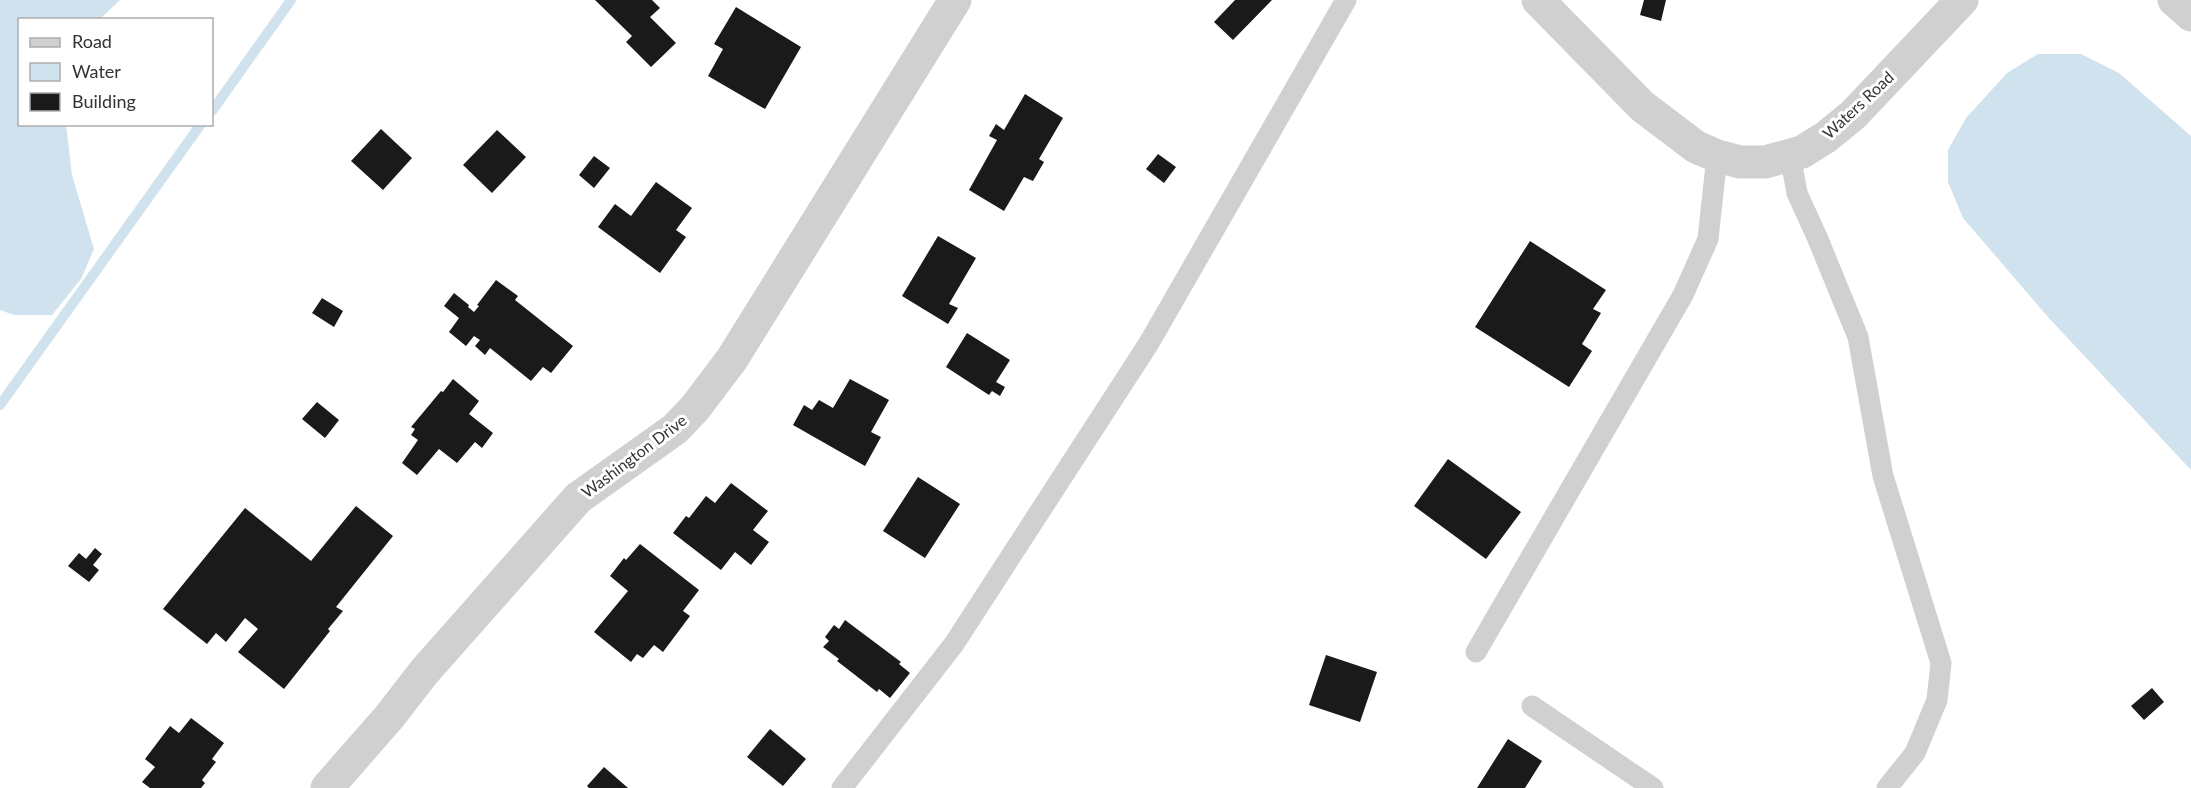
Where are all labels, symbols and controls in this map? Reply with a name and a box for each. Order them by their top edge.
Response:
legend [18,18,213,126]
text: Road [72,30,112,52]
text: Water [72,60,121,82]
street label: Waters Road [1818,67,1897,142]
text: Building [72,90,136,112]
street label: Washington Drive [577,410,690,501]

